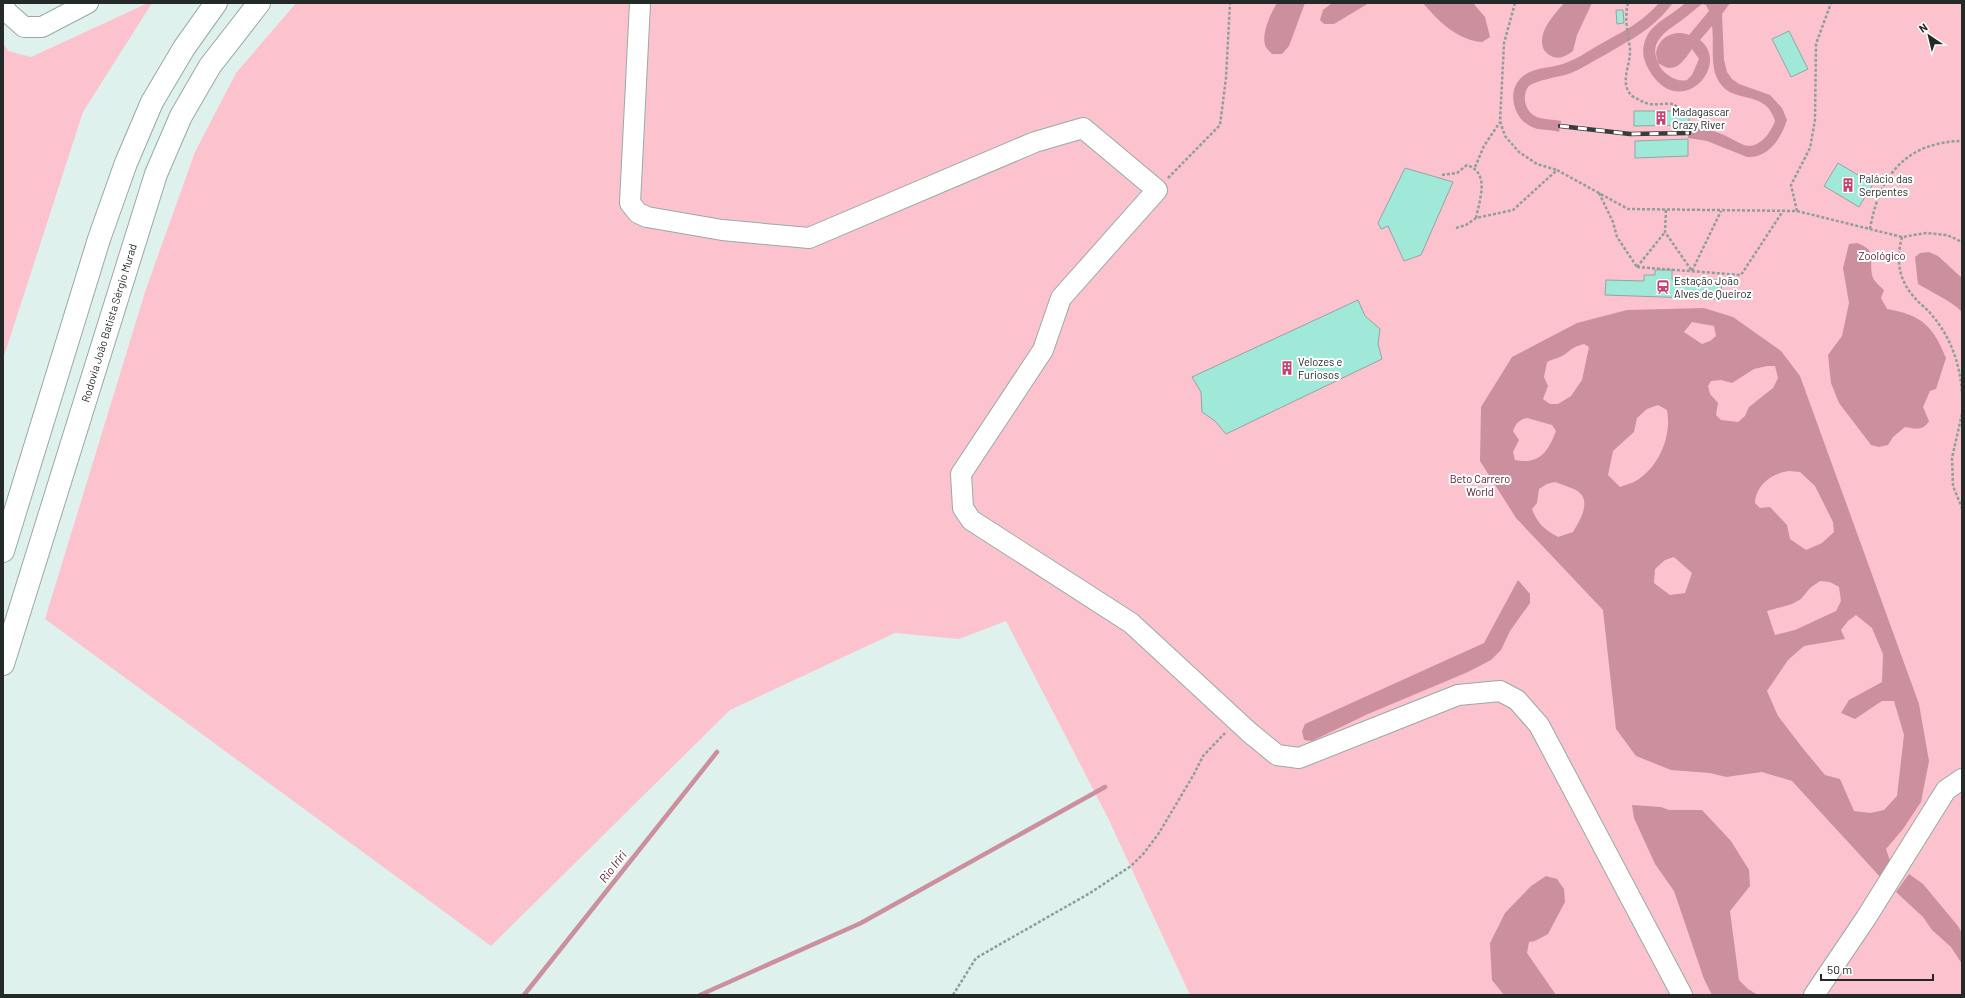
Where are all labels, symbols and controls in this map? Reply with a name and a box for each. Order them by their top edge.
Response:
north arrow [1909,16,1949,56]
text: N [1916,20,1930,35]
place label: Madagascar Crazy River [1672,105,1729,131]
building icon: Madagascar Crazy River [1653,110,1669,126]
place label: Palácio das Serpentes [1859,172,1913,198]
building icon: Palácio das Serpentes [1840,177,1856,193]
street label: Rodovia João Batista Sérgio Murad [78,242,139,404]
park label: Zoológico [1859,249,1905,262]
place label: Estação João Alves de Queiroz [1674,274,1751,300]
station icon: Estação João Alves de Queiroz [1655,279,1671,295]
place label: Velozes e Furiosos [1298,355,1342,381]
building icon: Velozes e Furiosos [1279,360,1295,376]
park label: Beto Carrero World [1450,472,1510,498]
water label: Rio Iriri [596,848,629,885]
scale bar [1821,956,1933,982]
text: 50 m [1827,962,1852,976]

